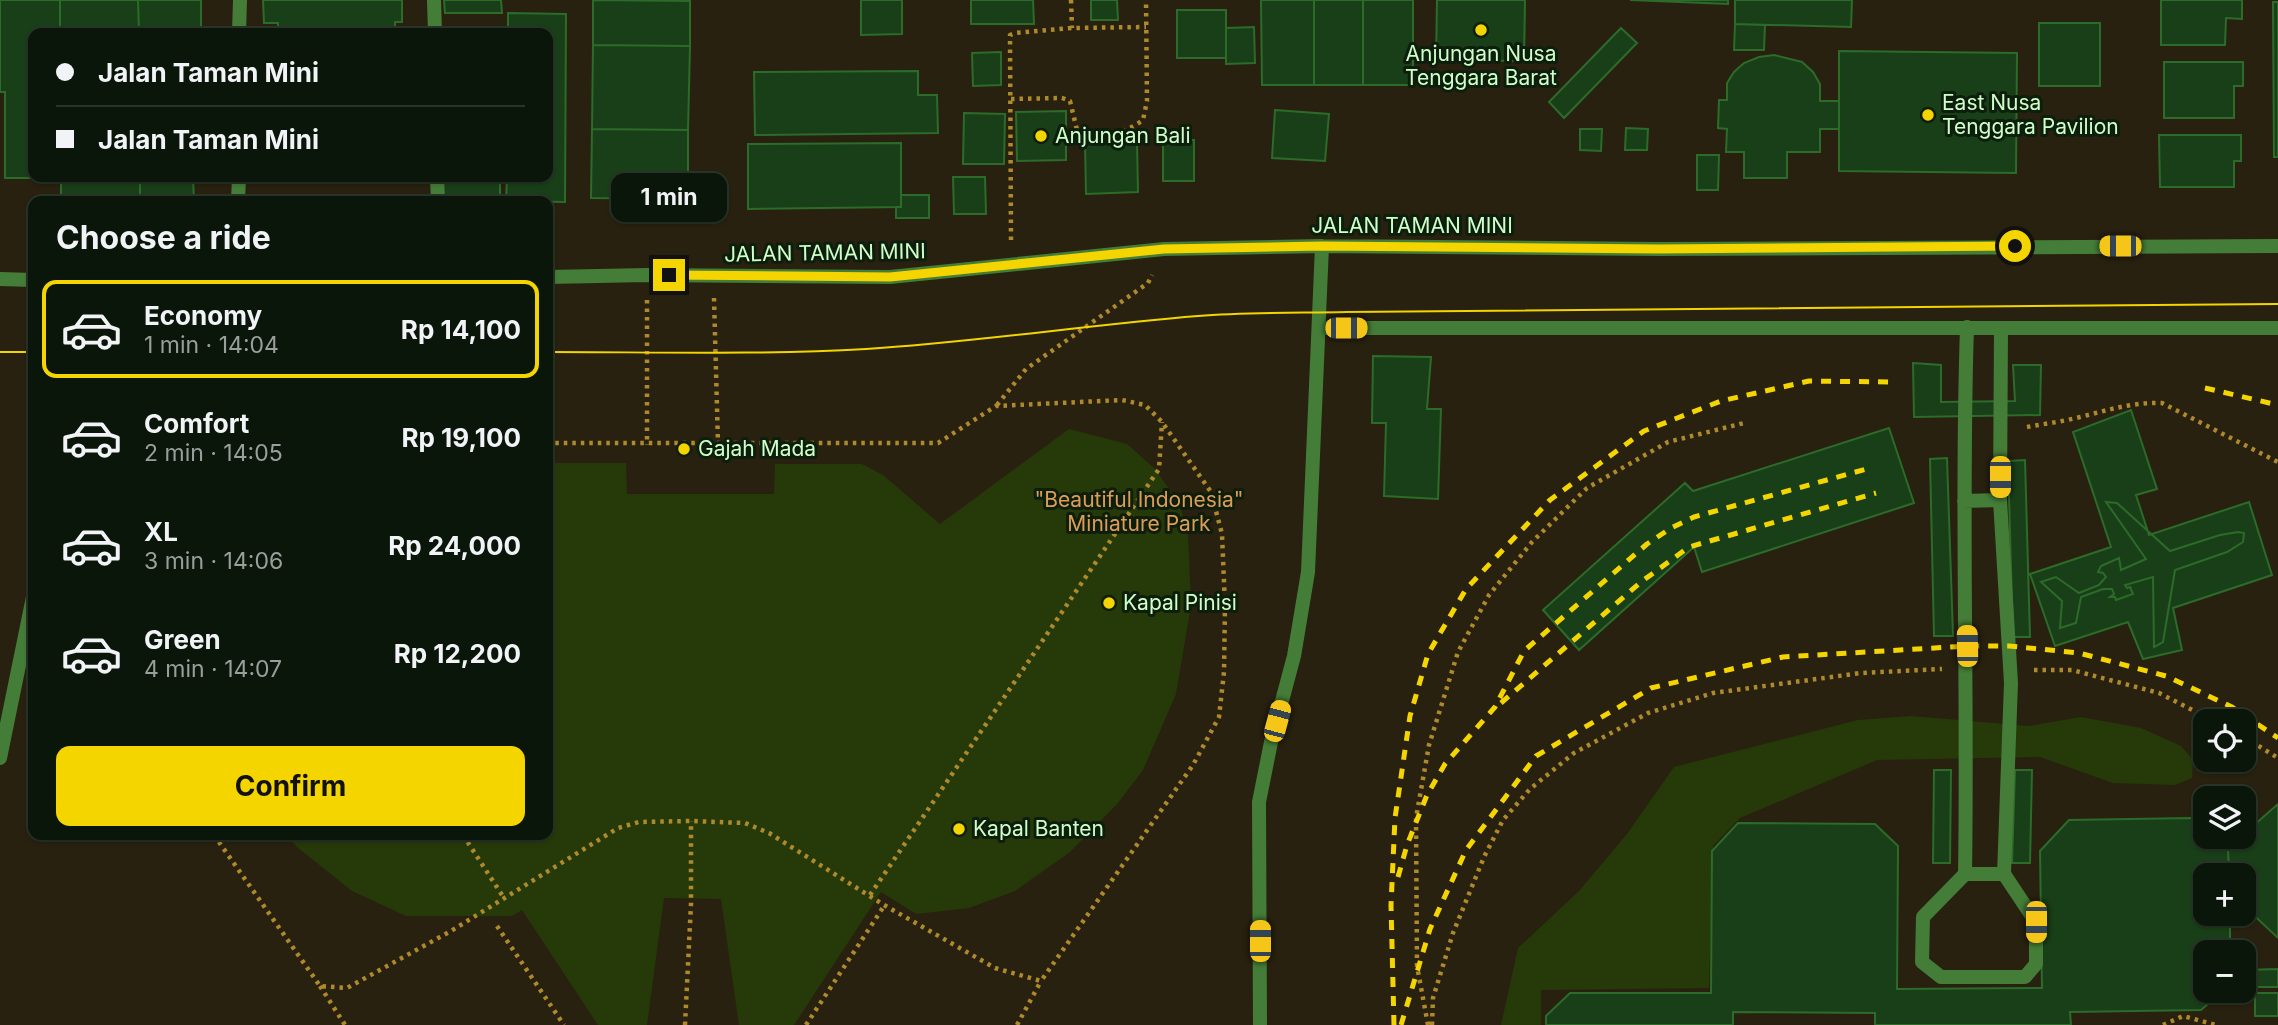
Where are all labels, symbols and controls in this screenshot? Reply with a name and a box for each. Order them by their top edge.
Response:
marker: Anjungan Nusa Tenggara Barat [1473,22,1489,38]
place label: Anjungan Nusa Tenggara Barat [1405,41,1557,90]
text: Jalan Taman Mini [98,57,319,88]
place label: East Nusa Tenggara Pavilion [1942,90,2119,139]
marker: East Nusa Tenggara Pavilion [1920,107,1936,123]
place label: Anjungan Bali [1055,123,1191,148]
text: Jalan Taman Mini [98,124,319,155]
marker: Anjungan Bali [1033,128,1049,144]
callout: 1 min [611,174,727,222]
text: 1 min [641,183,697,211]
street label: JALAN TAMAN MINI [1311,213,1513,238]
text: Choose a ride [56,218,271,257]
route start [1999,230,2031,262]
car [2100,236,2142,257]
street label: JALAN TAMAN MINI [724,238,926,267]
route end [653,259,685,291]
icon: car [60,298,123,361]
text: Economy [144,300,262,331]
text: Rp 14,100 [401,314,521,345]
car [1326,318,1368,339]
text: 1 min · 14:04 [144,331,279,359]
icon: car [60,406,123,469]
text: Comfort [144,408,249,439]
text: Rp 19,100 [401,422,521,453]
place label: Gajah Mada [698,436,816,461]
text: 2 min · 14:05 [144,439,283,467]
marker: Gajah Mada [676,441,692,457]
car [1990,456,2011,498]
park label: "Beautiful Indonesia" Miniature Park [1034,487,1244,536]
icon: car [60,514,123,577]
text: XL [144,516,178,547]
text: Rp 24,000 [388,530,521,561]
text: 3 min · 14:06 [144,547,283,575]
place label: Kapal Pinisi [1123,590,1237,615]
marker: Kapal Pinisi [1101,595,1117,611]
icon: car [60,622,123,685]
text: Green [144,624,221,655]
car [1957,625,1978,667]
text: Rp 12,200 [394,638,521,669]
text: 4 min · 14:07 [144,655,282,683]
car [1262,698,1293,744]
map controls [2193,709,2256,1003]
button: locate [2193,709,2256,772]
button: Confirm [56,746,525,826]
button: layers [2193,786,2256,849]
place label: Kapal Banten [973,816,1104,841]
marker: Kapal Banten [951,821,967,837]
button: + [2193,863,2256,926]
car [2026,901,2047,943]
car [1250,920,1271,962]
button: − [2193,940,2256,1003]

